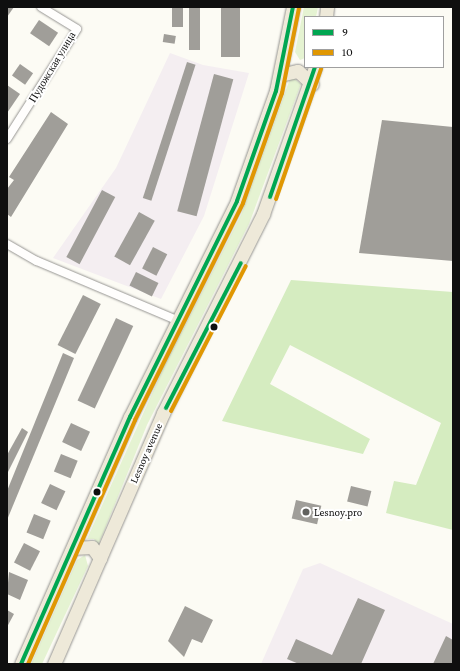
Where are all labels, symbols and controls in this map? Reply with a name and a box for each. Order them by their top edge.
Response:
legend [304,16,444,68]
text: 9 [342,25,348,39]
street label: Пудожская улица [26,29,78,105]
text: 10 [342,45,353,59]
unlabelled marker [209,322,219,332]
street label: Lesnoy avenue [127,421,165,485]
unlabelled marker [92,487,102,497]
place label: Lesnoy.pro [314,505,362,519]
marker: Lesnoy.pro [301,507,311,517]

